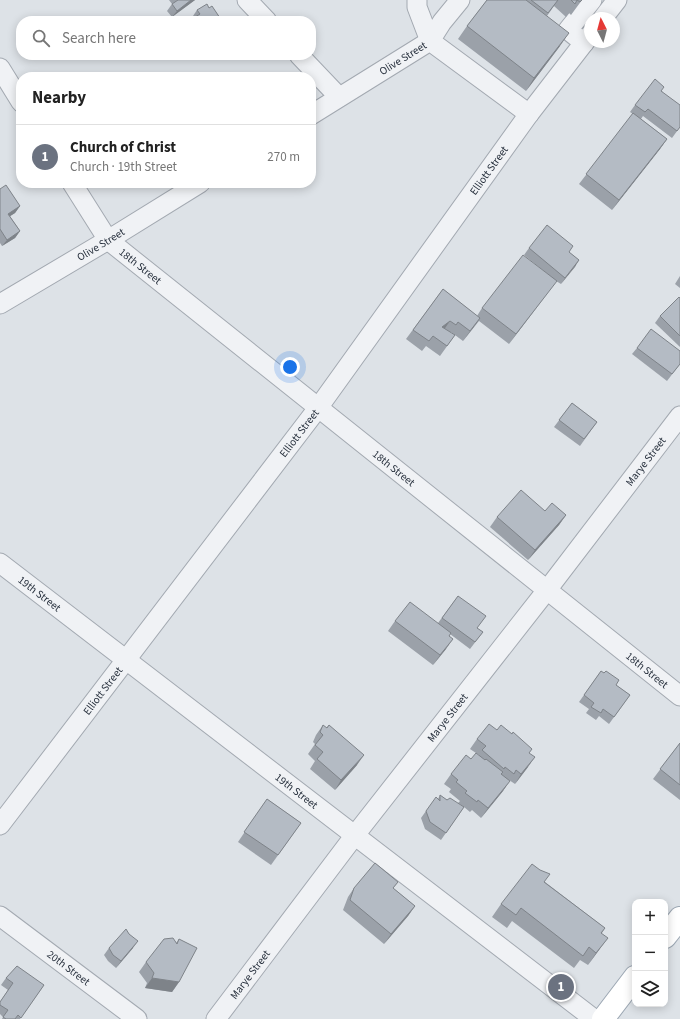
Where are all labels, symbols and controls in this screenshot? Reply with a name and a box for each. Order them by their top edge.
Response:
north arrow [584,12,620,48]
search box [16,16,316,60]
icon: search [30,27,52,49]
text: Search here [62,28,136,49]
street label: Olive Street [376,37,430,78]
text: Nearby [32,86,86,110]
text: Church of Christ [70,137,176,158]
street label: Elliott Street [466,143,511,198]
text: 1 [42,148,48,166]
text: 270 m [267,148,300,166]
text: Church · 19th Street [70,158,177,176]
street label: Olive Street [74,224,128,264]
street label: 18th Street [116,244,165,288]
your location [280,357,300,377]
street label: Elliott Street [276,406,322,460]
street label: Marye Street [622,433,669,489]
street label: 18th Street [369,446,418,490]
street label: 19th Street [15,572,64,615]
street label: 18th Street [623,648,672,692]
street label: Elliott Street [79,663,126,718]
street label: Marye Street [423,690,471,745]
street label: 19th Street [272,769,321,812]
map controls [632,899,668,1007]
button: + [632,899,668,935]
button: − [632,935,668,971]
street label: Marye Street [226,946,273,1002]
street label: 20th Street [44,947,94,989]
button: layers [632,971,668,1007]
pin: 1 [548,972,574,1002]

